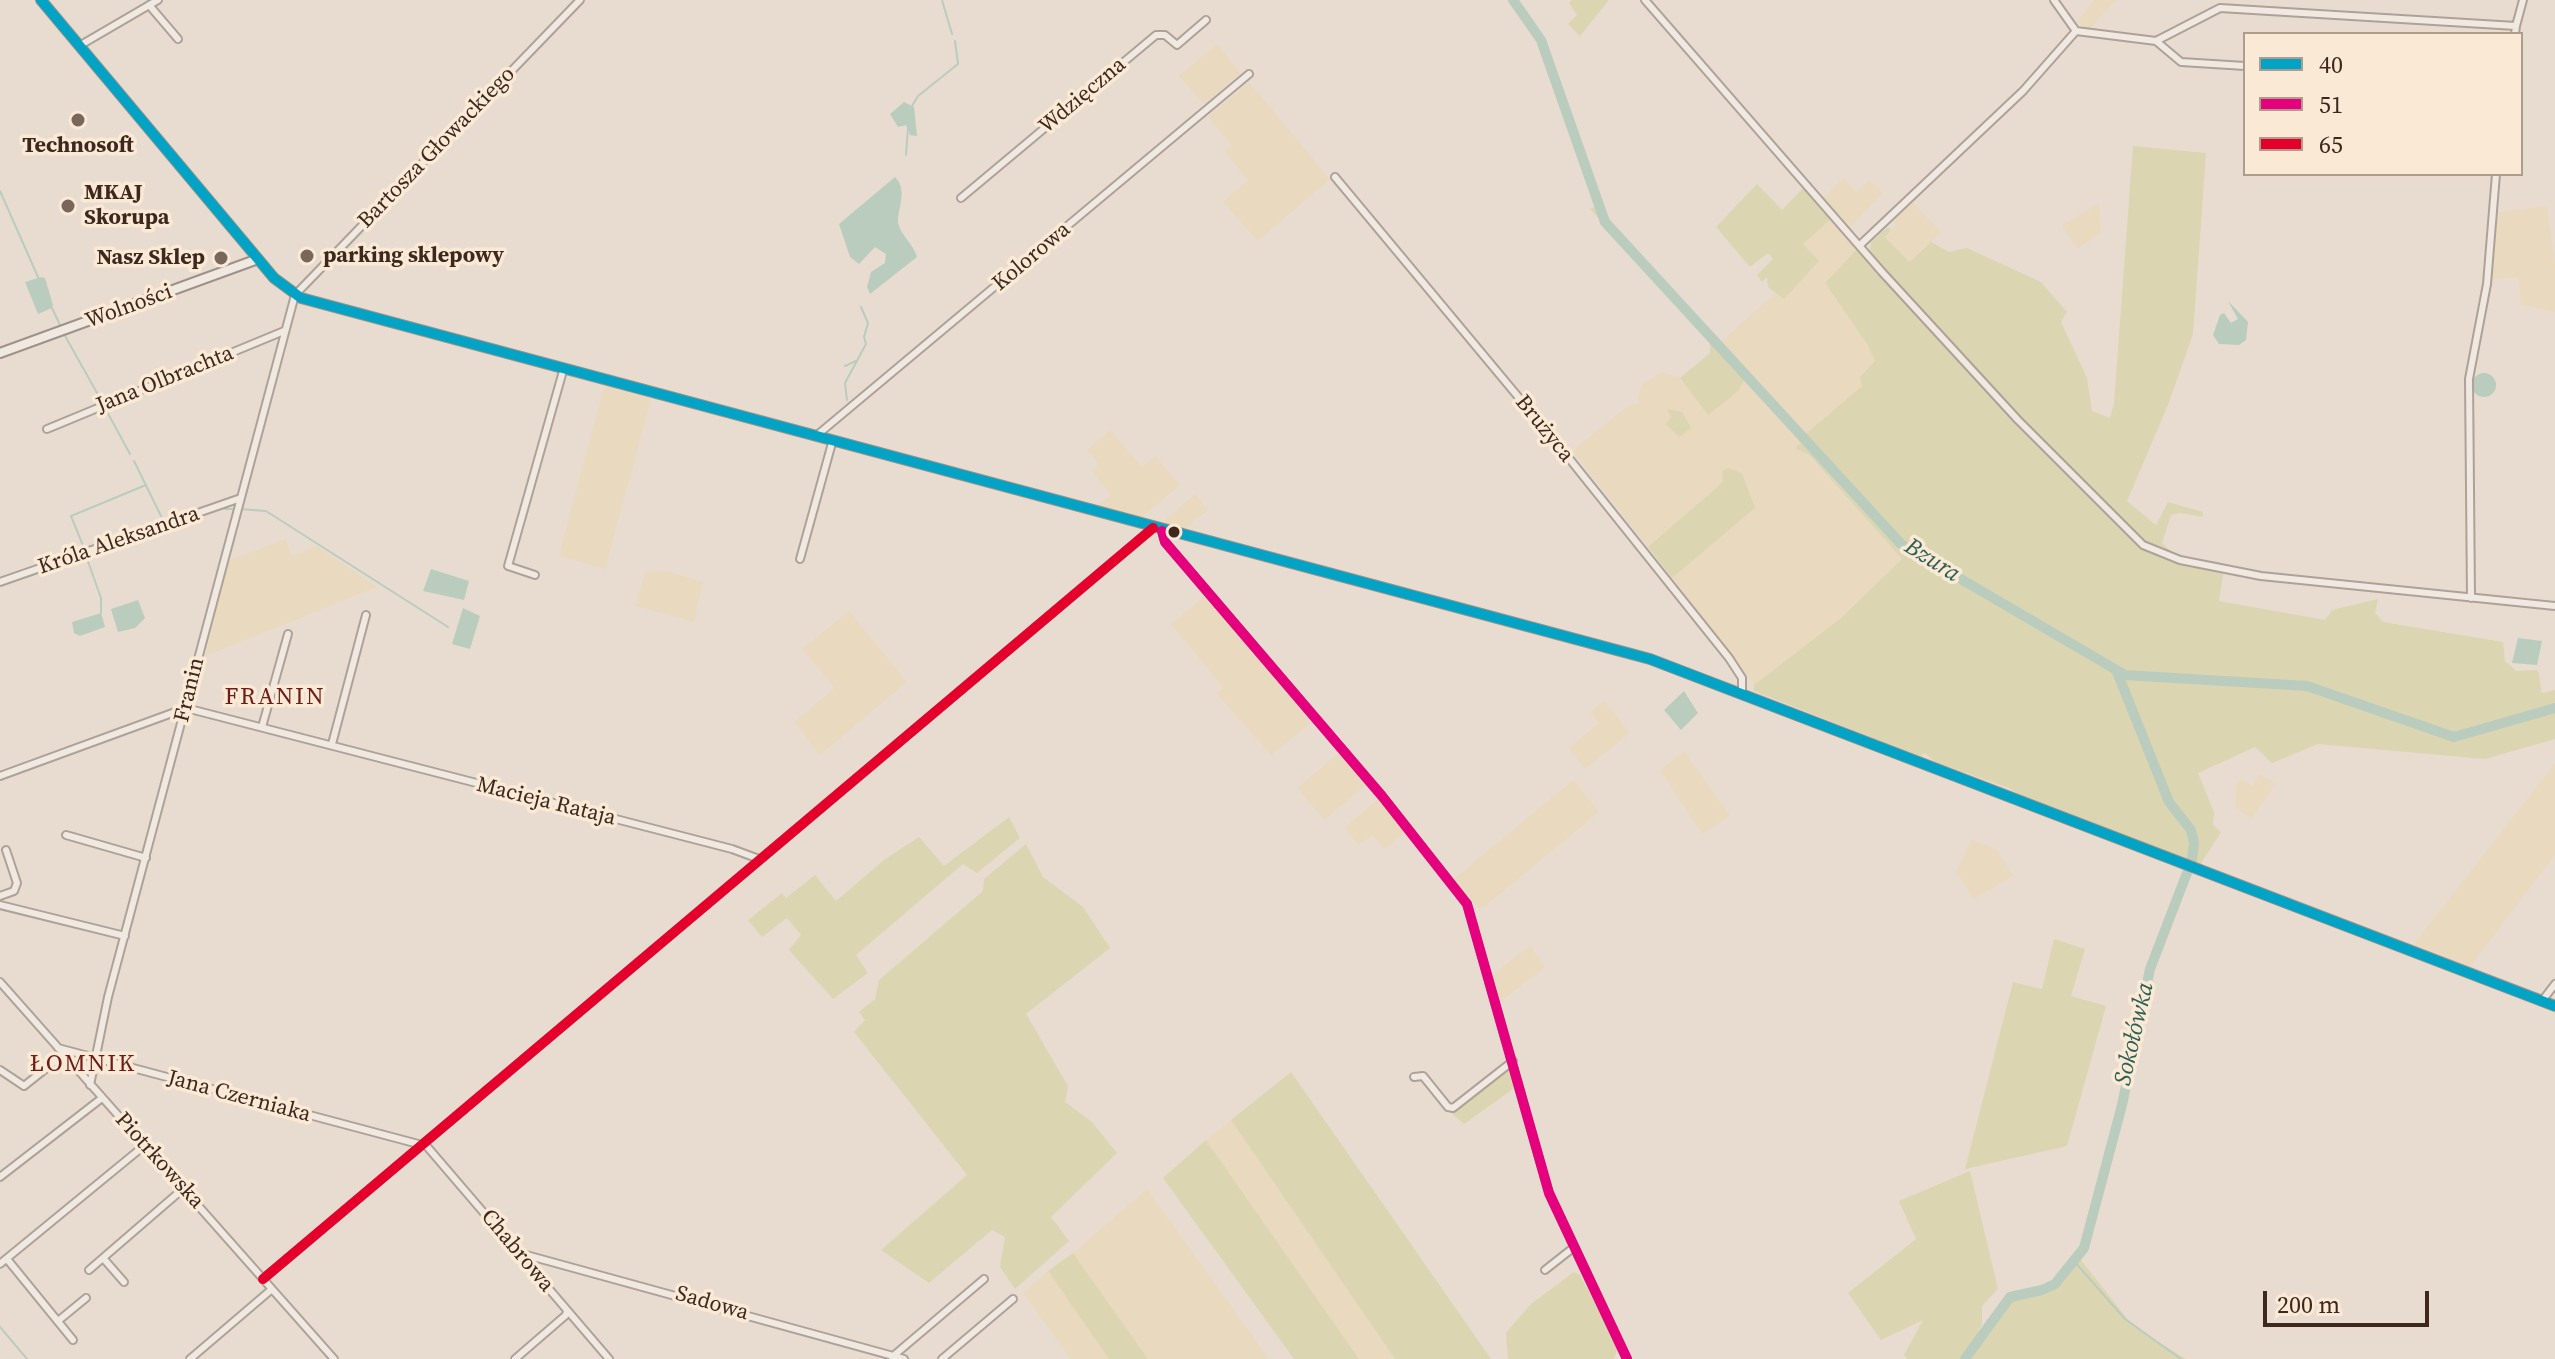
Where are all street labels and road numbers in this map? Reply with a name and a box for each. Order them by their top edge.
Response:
street label: Wdzięczna [1034,52,1132,140]
street label: Bartosza Głowackiego [353,62,521,234]
street label: Kolorowa [988,217,1076,297]
street label: Wolności [82,279,176,335]
street label: Jana Olbrachta [93,341,237,419]
street label: Brużyca [1509,390,1579,468]
street label: Króla Aleksandra [35,501,203,581]
street label: Franin [169,655,211,725]
street label: Macieja Rataja [474,772,618,832]
street label: Jana Czerniaka [165,1065,313,1129]
street label: Piotrkowska [109,1107,209,1215]
street label: Chabrowa [475,1204,559,1298]
street label: Sadowa [672,1281,752,1327]

